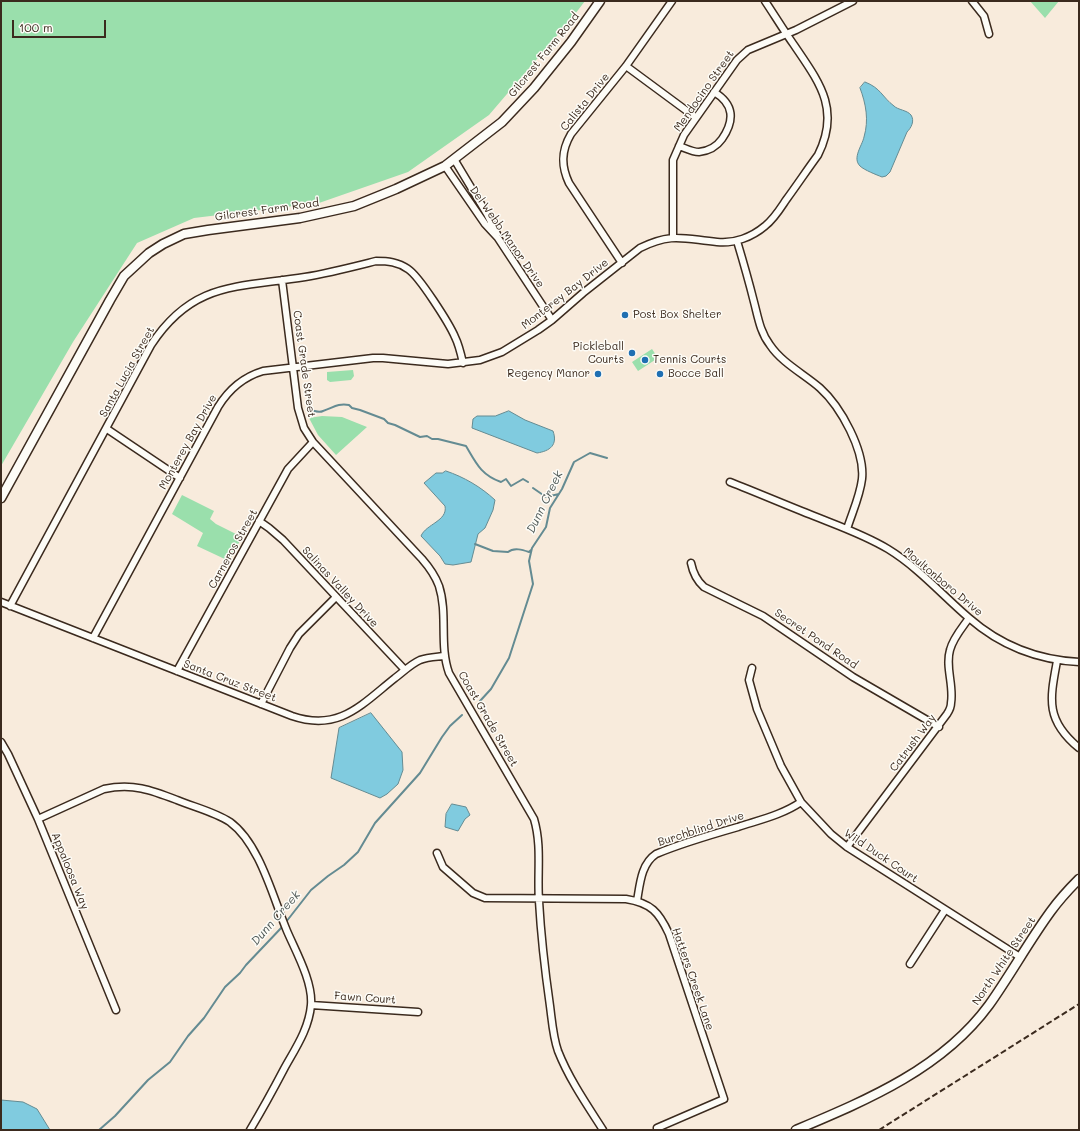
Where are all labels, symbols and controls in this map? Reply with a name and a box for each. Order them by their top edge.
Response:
street label: Gilcrest Farm Road [506,10,582,100]
scale bar [14,12,108,38]
text: 100 m [19,19,53,35]
street label: Mendocino Street [671,48,737,134]
street label: Calista Drive [558,70,612,134]
street label: Del Webb Manor Drive [467,184,547,290]
street label: Gilcrest Farm Road [214,196,320,224]
street label: Monterey Bay Drive [519,256,611,332]
place label: Post Box Shelter [633,308,722,322]
street label: Coast Grade Street [290,310,318,418]
marker: Post Box Shelter [620,310,630,320]
street label: Santa Lucia Street [97,324,157,420]
place label: Pickleball Courts [573,340,624,366]
marker: Pickleball Courts [627,348,637,358]
place label: Tennis Courts [653,353,726,367]
marker: Tennis Courts [640,355,650,365]
place label: Regency Manor [507,367,590,381]
place label: Bocce Ball [668,367,724,381]
marker: Regency Manor [593,369,603,379]
marker: Bocce Ball [655,369,665,379]
street label: Monterey Bay Drive [156,392,220,492]
water label: Dunn Creek [524,468,566,536]
street label: Carneros Street [206,507,260,591]
street label: Salinas Valley Drive [299,544,381,630]
street label: Moultonboro Drive [901,545,985,619]
street label: Secret Pond Road [772,606,860,672]
street label: Santa Cruz Street [182,657,278,705]
street label: Coast Grade Street [455,669,521,769]
street label: Catrush Way [887,712,939,774]
street label: Burchblind Drive [656,809,746,849]
street label: Wild Duck Court [841,826,921,886]
street label: Appaloosa Way [49,831,91,911]
water label: Dunn Creek [248,888,304,948]
street label: North White Street [969,914,1039,1008]
street label: Hatters Creek Lane [669,926,717,1032]
street label: Fawn Court [334,989,396,1007]

